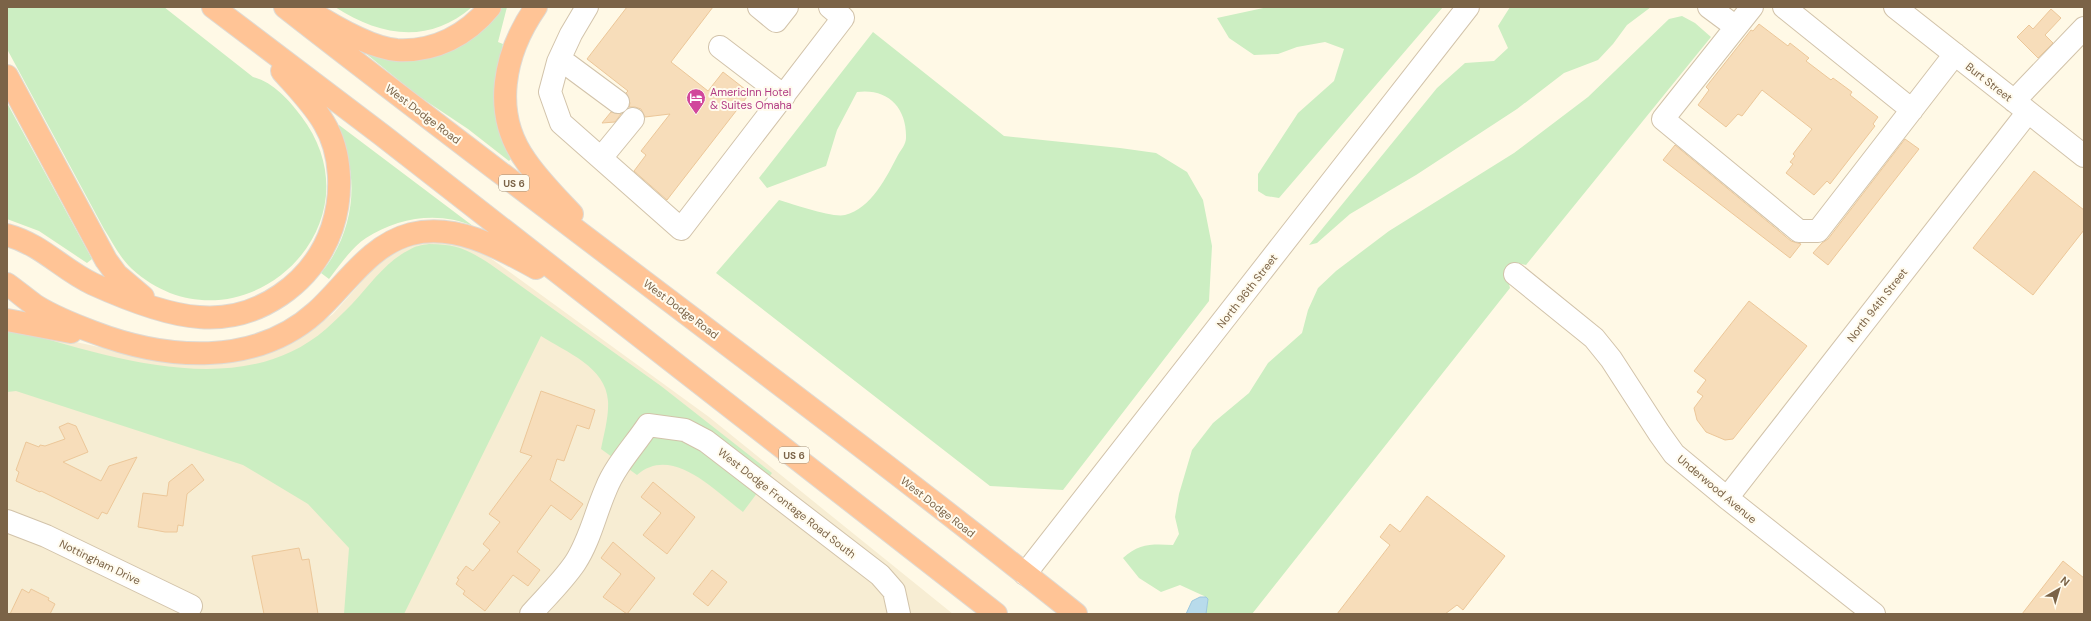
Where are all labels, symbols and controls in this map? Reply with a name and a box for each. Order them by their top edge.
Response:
street label: Burt Street [1963,59,2015,105]
street label: West Dodge Road [383,81,463,147]
place label: AmericInn Hotel & Suites Omaha [710,85,792,112]
hotel icon: AmericInn Hotel & Suites Omaha [685,87,707,115]
road number: US 6 [499,175,529,191]
street label: North 96th Street [1214,251,1280,331]
street label: North 94th Street [1844,265,1910,345]
street label: West Dodge Road [641,276,721,342]
street label: West Dodge Frontage Road South [715,445,859,561]
road number: US 6 [779,447,809,463]
street label: Underwood Avenue [1675,452,1759,526]
street label: West Dodge Road [898,474,978,540]
street label: Nottingham Drive [57,536,143,588]
north arrow [2039,569,2079,609]
text: N [2058,573,2073,589]

